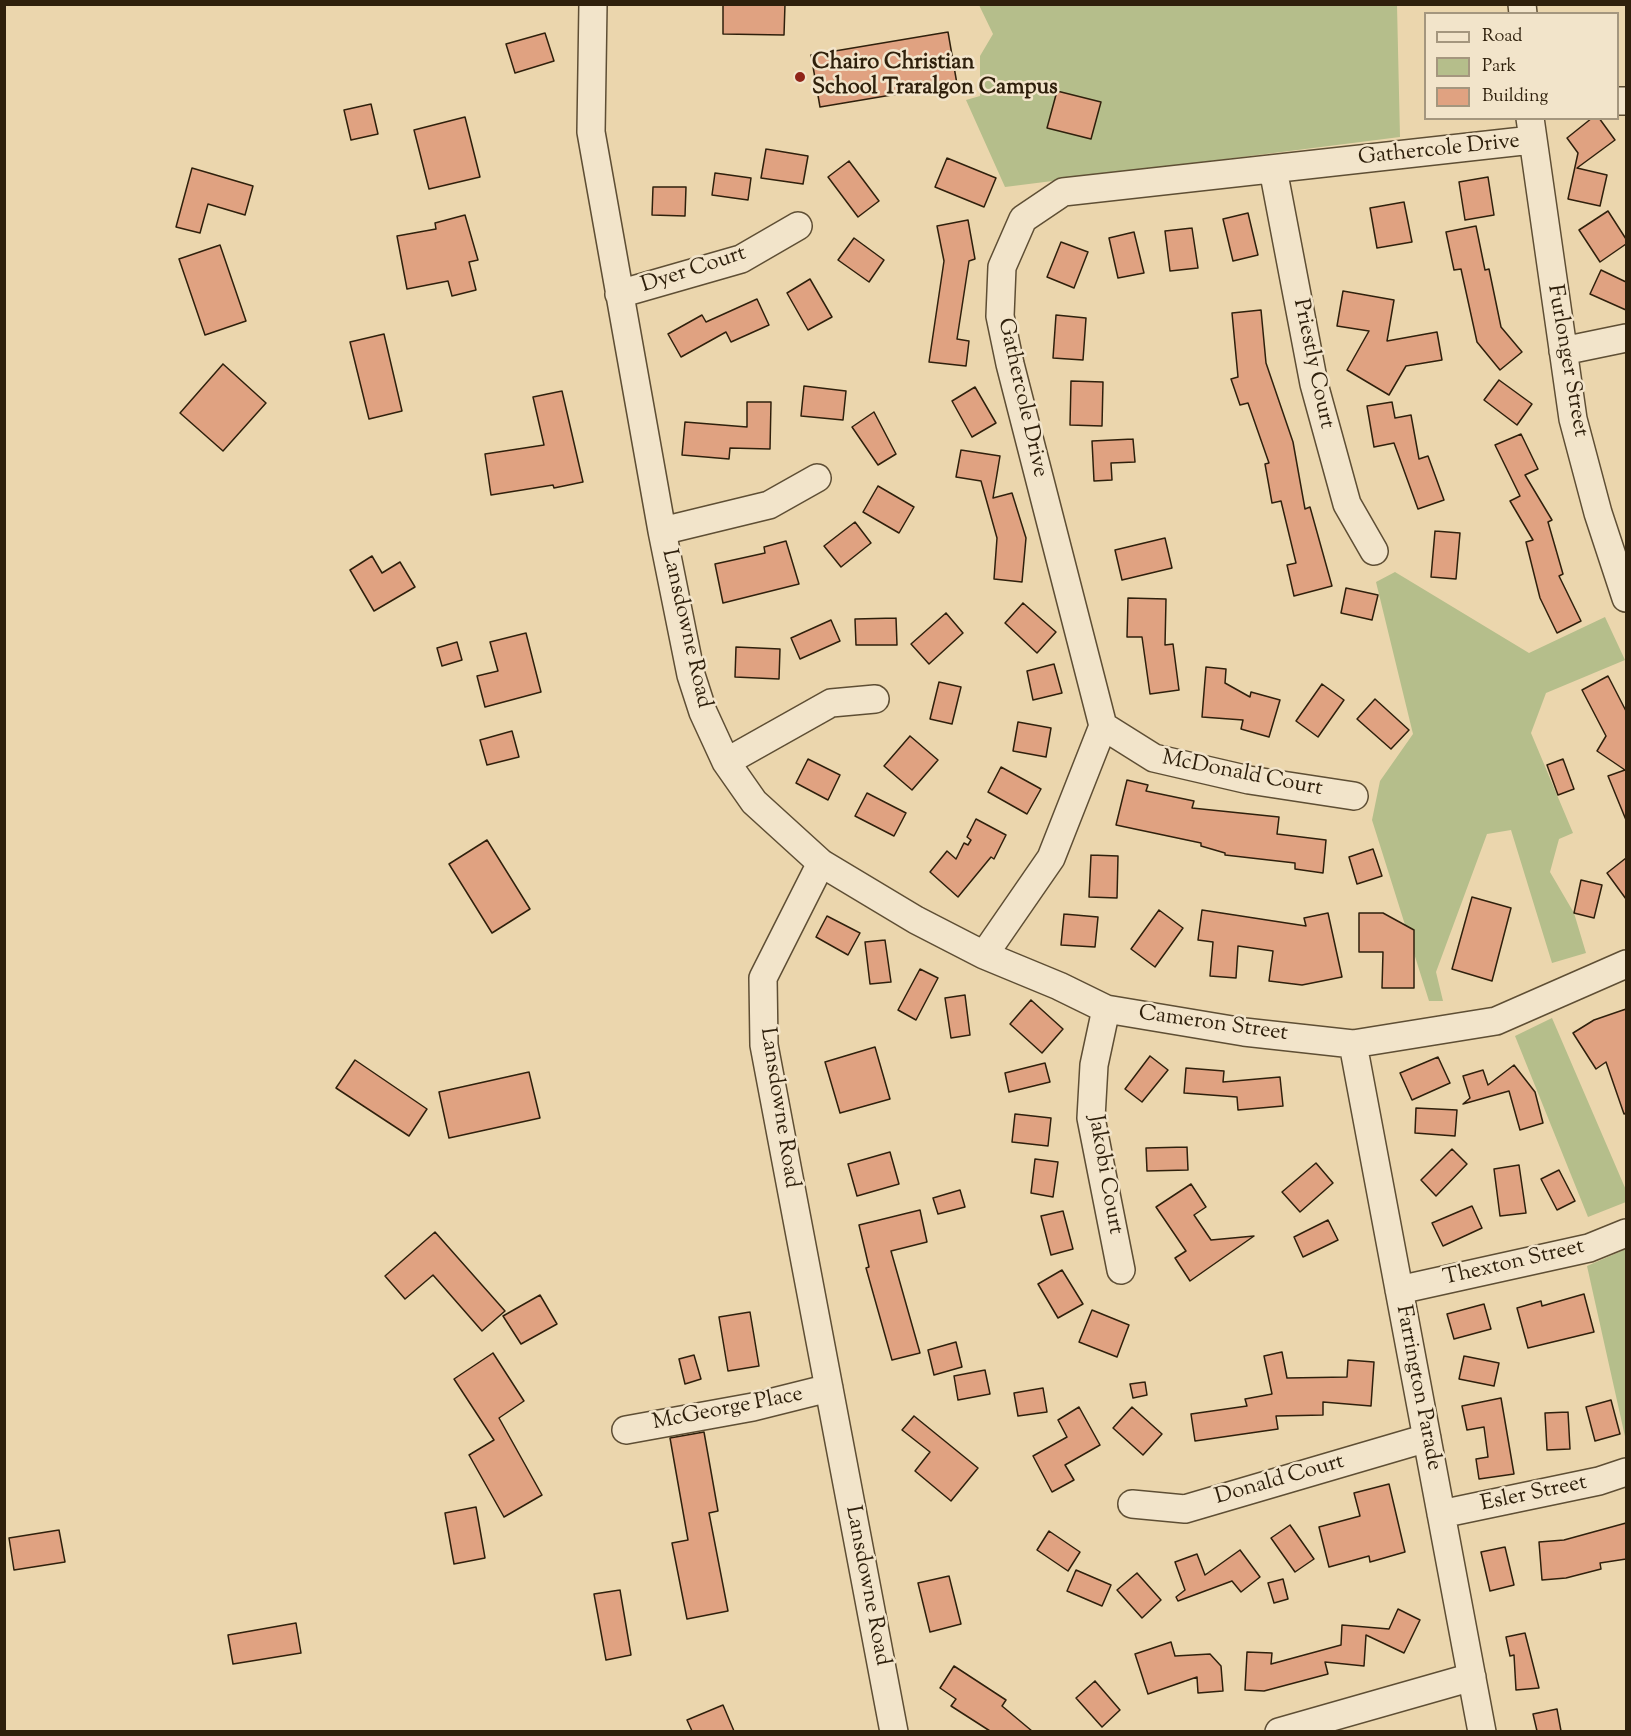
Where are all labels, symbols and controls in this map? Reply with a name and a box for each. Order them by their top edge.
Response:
legend [1424,12,1619,120]
text: Road [1482,24,1522,50]
place label: Chairo Christian School Traralgon Campus [812,51,1058,102]
text: Park [1482,54,1516,80]
marker: Chairo Christian School Traralgon Campus [793,70,807,84]
text: Building [1482,84,1548,110]
street label: Gathercole Drive [1357,129,1521,173]
street label: Dyer Court [638,242,750,300]
street label: Furlonger Street [1540,283,1592,439]
street label: Priestly Court [1285,297,1339,431]
street label: Gathercole Drive [990,316,1052,480]
street label: Lansdowne Road [654,547,716,711]
street label: McDonald Court [1159,746,1325,804]
street label: Cameron Street [1137,1001,1289,1049]
street label: Lansdowne Road [752,1026,804,1190]
street label: Jakobi Court [1081,1113,1127,1237]
street label: Thexton Street [1441,1235,1587,1293]
street label: Farrington Parade [1388,1303,1446,1473]
street label: McGeorge Place [651,1382,805,1438]
street label: Donald Court [1212,1450,1348,1512]
street label: Esler Street [1479,1471,1589,1519]
street label: Lansdowne Road [838,1504,894,1668]

